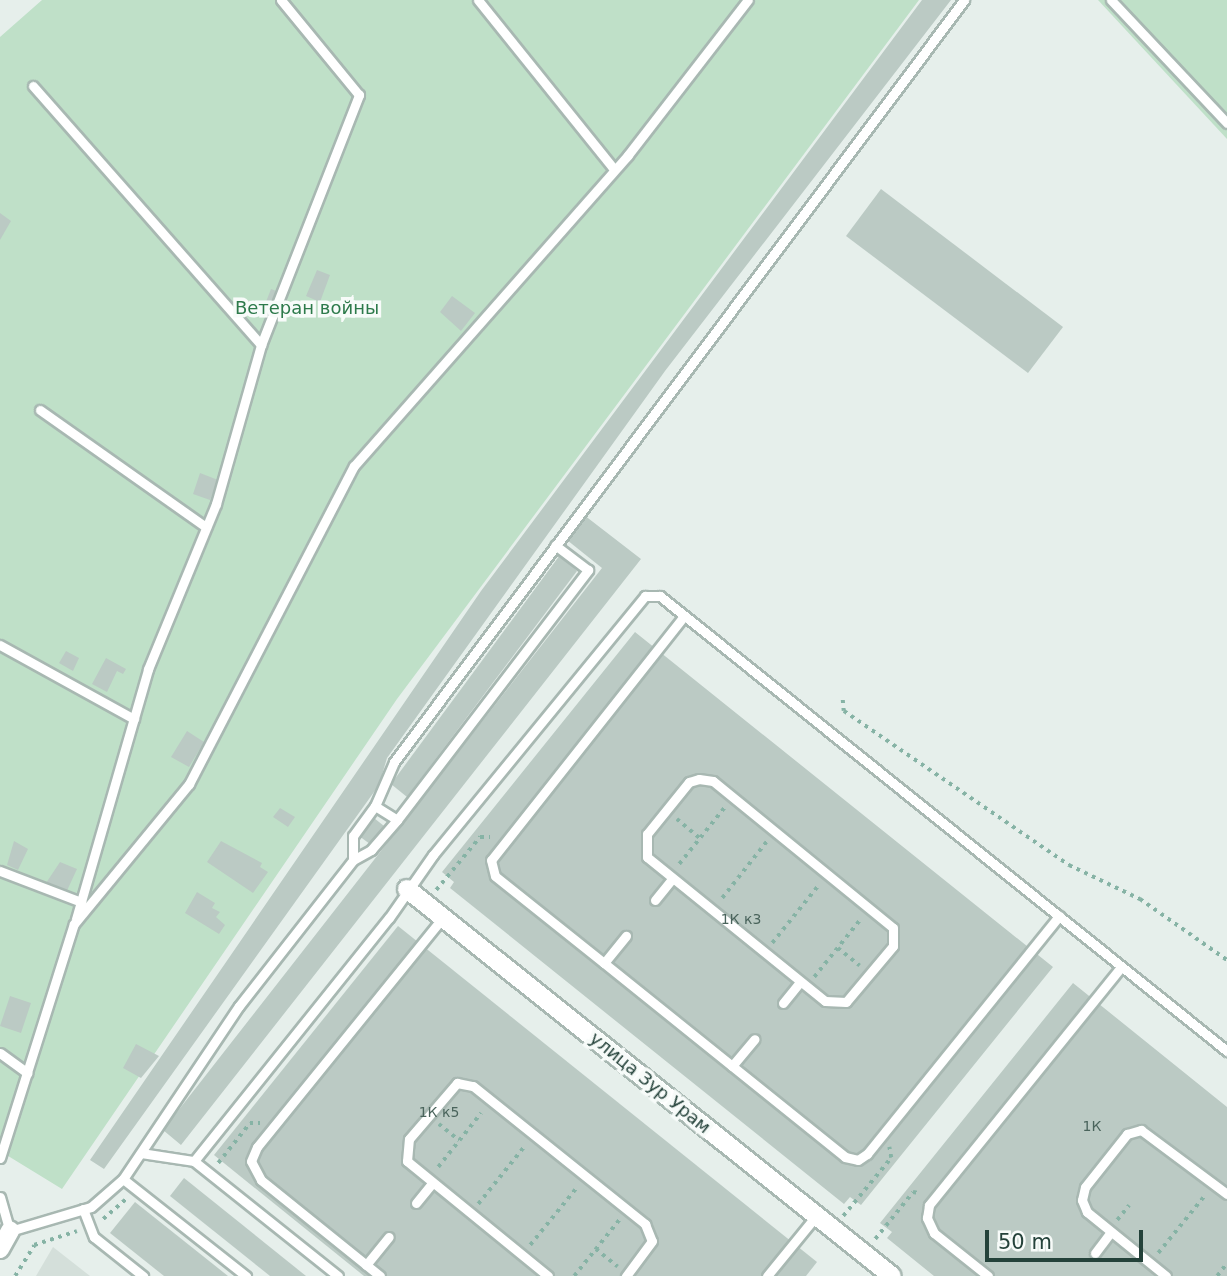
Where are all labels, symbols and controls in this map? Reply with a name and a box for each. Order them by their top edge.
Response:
park label: Ветеран войны [235,297,379,319]
house number: 1К к3 [721,911,761,927]
street label: улица Зур Урам [585,1028,715,1138]
house number: 1К к5 [419,1104,459,1120]
house number: 1К [1083,1118,1101,1134]
scale bar [989,1216,1146,1260]
text: 50 m [998,1230,1052,1254]

